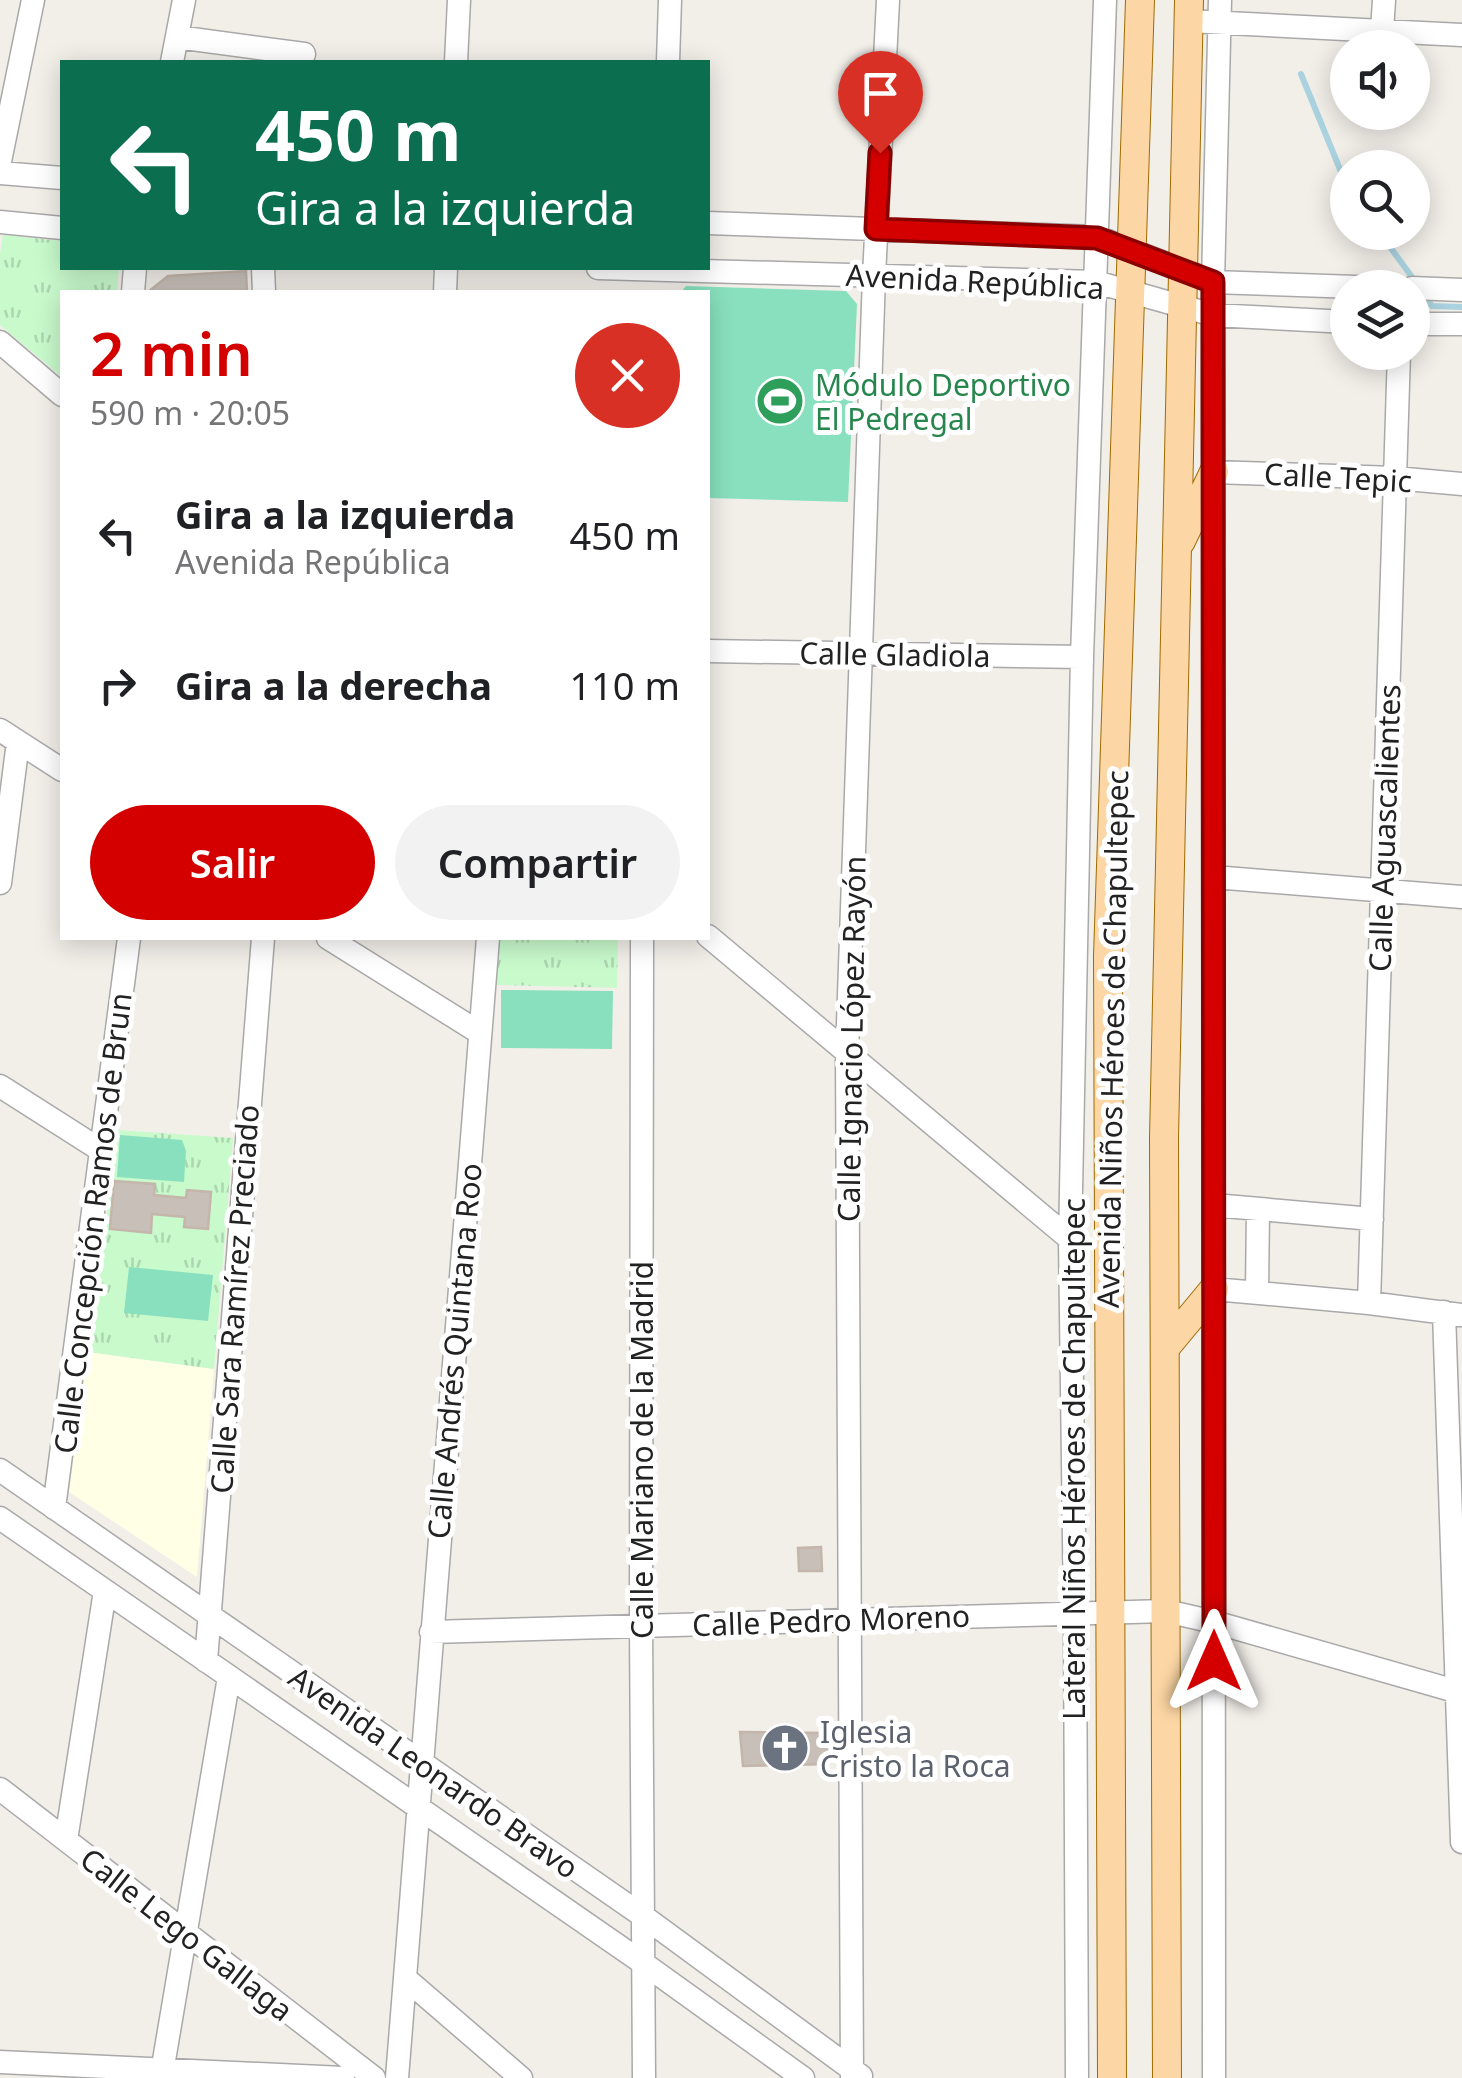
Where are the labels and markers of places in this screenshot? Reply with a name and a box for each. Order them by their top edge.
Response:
pin [838,51,923,154]
place label: Módulo Deportivo El Pedregal [815,364,1071,439]
sports icon: Módulo Deportivo El Pedregal [754,375,806,427]
place label: Iglesia Cristo la Roca [820,1711,1011,1786]
church icon: Iglesia Cristo la Roca [759,1722,811,1774]

